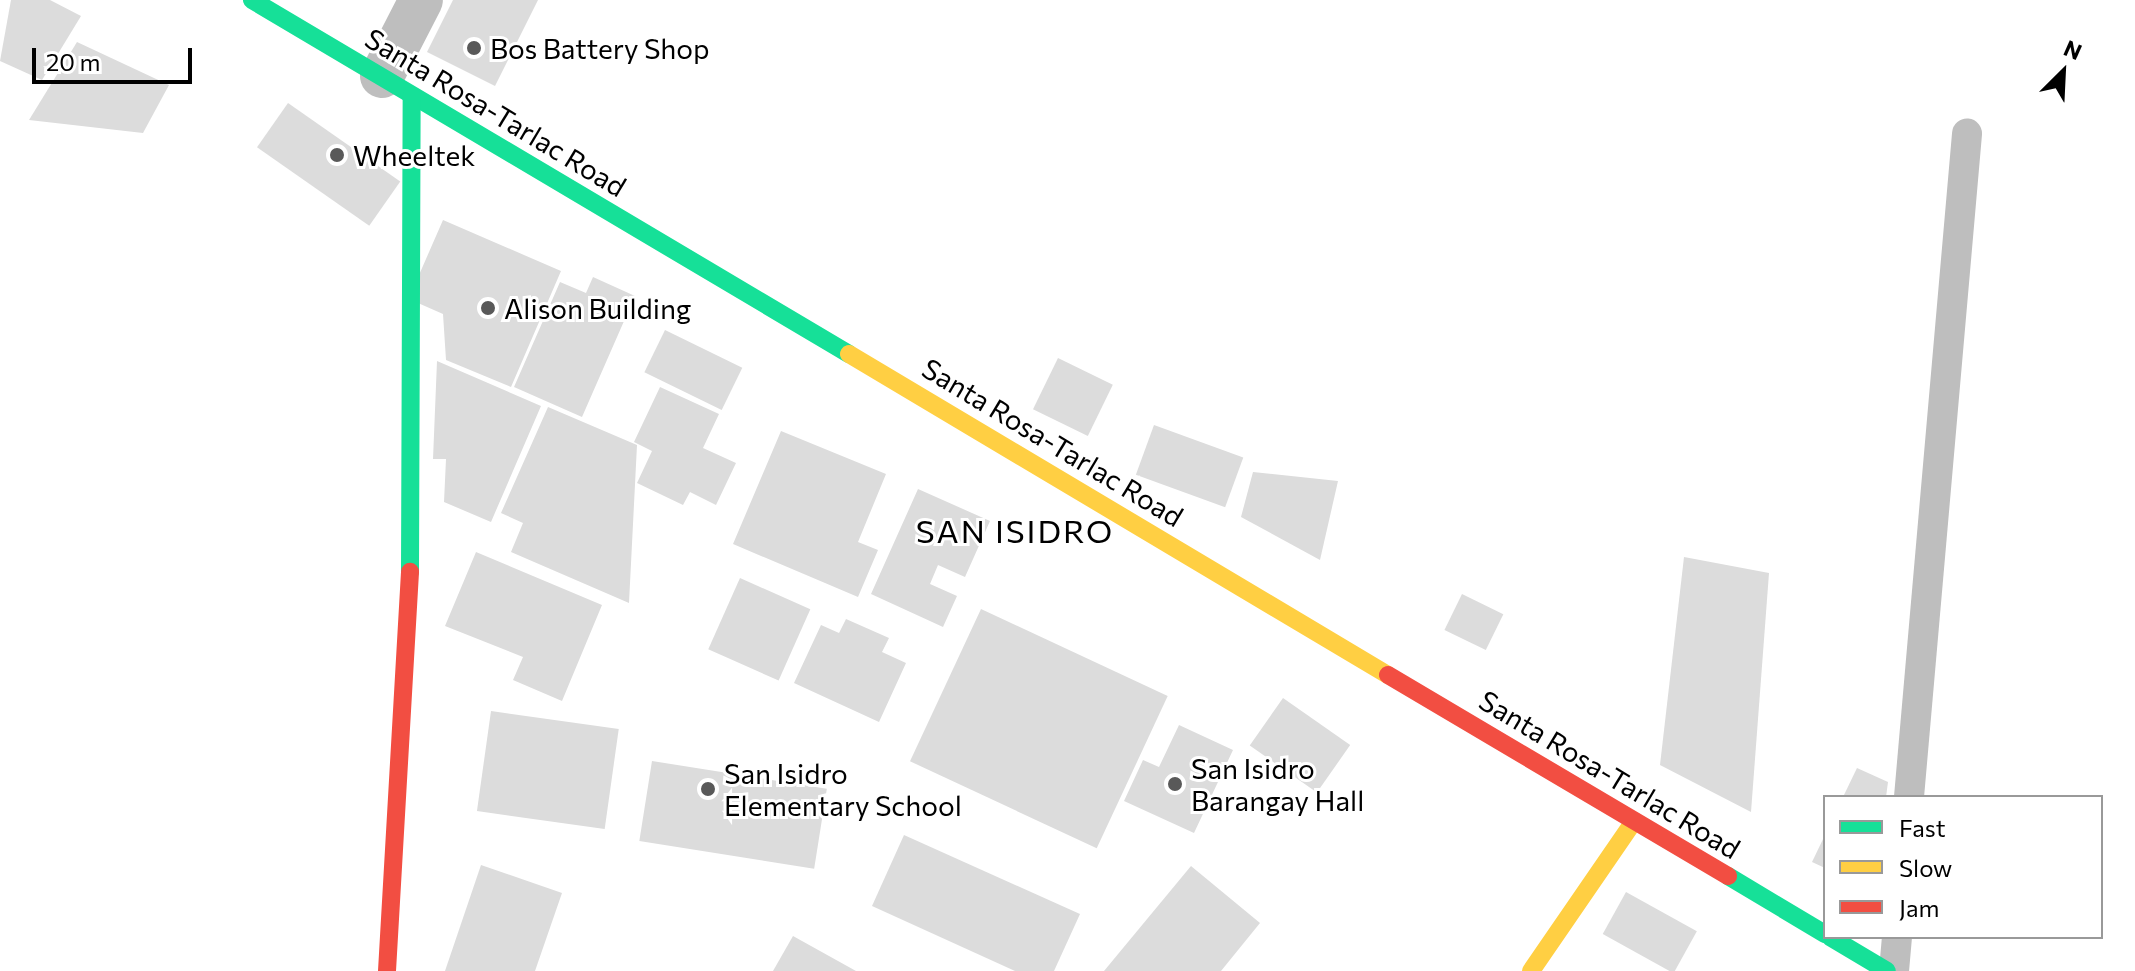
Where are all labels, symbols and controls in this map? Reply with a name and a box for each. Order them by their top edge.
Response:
street label: Santa Rosa-Tarlac Road [360,21,632,203]
place label: Bos Battery Shop [490,31,710,65]
scale bar [36,32,196,82]
north arrow [2023,32,2103,112]
text: N [2060,34,2086,65]
marker: Bos Battery Shop [465,39,483,57]
text: 20 m [46,47,100,76]
place label: Wheeltek [353,138,475,172]
marker: Wheeltek [328,146,346,164]
place label: Alison Building [504,291,691,325]
marker: Alison Building [479,299,497,317]
street label: Santa Rosa-Tarlac Road [917,351,1189,533]
district label: SAN ISIDRO [916,511,1114,549]
street label: Santa Rosa-Tarlac Road [1474,683,1746,865]
place label: San Isidro Barangay Hall [1191,751,1364,817]
place label: San Isidro Elementary School [724,756,962,822]
marker: San Isidro Barangay Hall [1166,775,1184,793]
marker: San Isidro Elementary School [699,780,717,798]
legend [1823,795,2103,939]
text: Fast [1899,813,1946,842]
text: Slow [1899,853,1952,882]
text: Jam [1899,893,1939,922]

